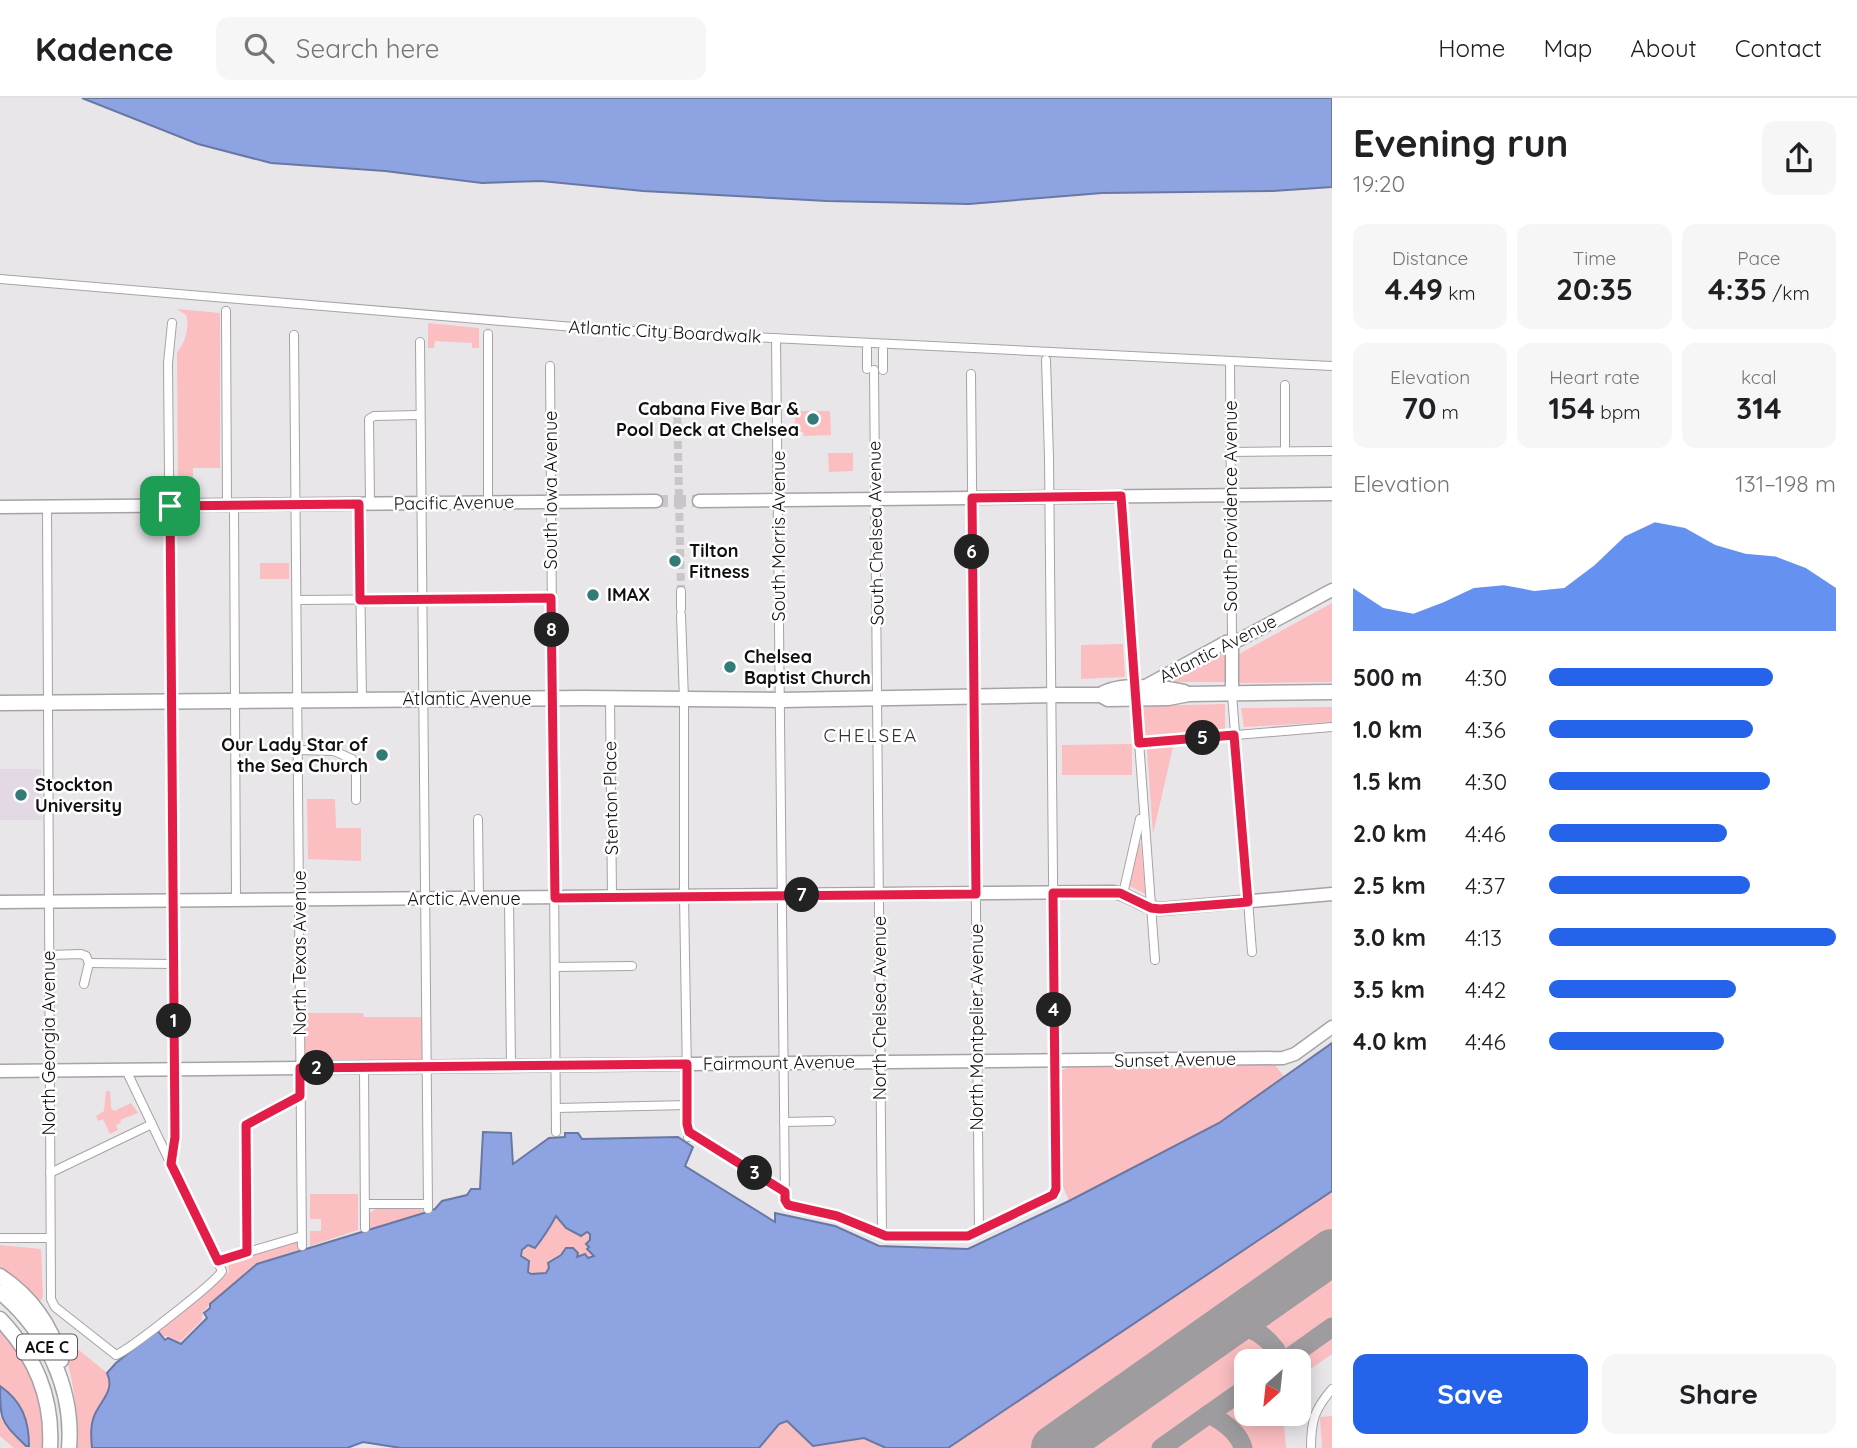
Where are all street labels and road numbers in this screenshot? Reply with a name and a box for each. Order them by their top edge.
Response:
street label: Atlantic City Boardwalk [568,315,762,348]
street label: South Providence Avenue [1219,400,1242,612]
street label: South Iowa Avenue [539,411,562,569]
street label: South Chelsea Avenue [862,440,889,626]
street label: South Morris Avenue [767,451,790,621]
street label: Pacific Avenue [393,490,515,515]
street label: Atlantic Avenue [1155,609,1280,688]
street label: Atlantic Avenue [403,687,531,710]
street label: Stenton Place [598,741,623,855]
street label: North Texas Avenue [288,870,311,1036]
street label: Arctic Avenue [407,887,521,910]
street label: North Chelsea Avenue [868,916,891,1100]
street label: North Montpelier Avenue [965,923,988,1131]
street label: North Georgia Avenue [37,951,60,1135]
street label: Sunset Avenue [1114,1047,1236,1072]
street label: Fairmount Avenue [703,1050,855,1075]
road number: ACE C [17,1334,77,1359]

